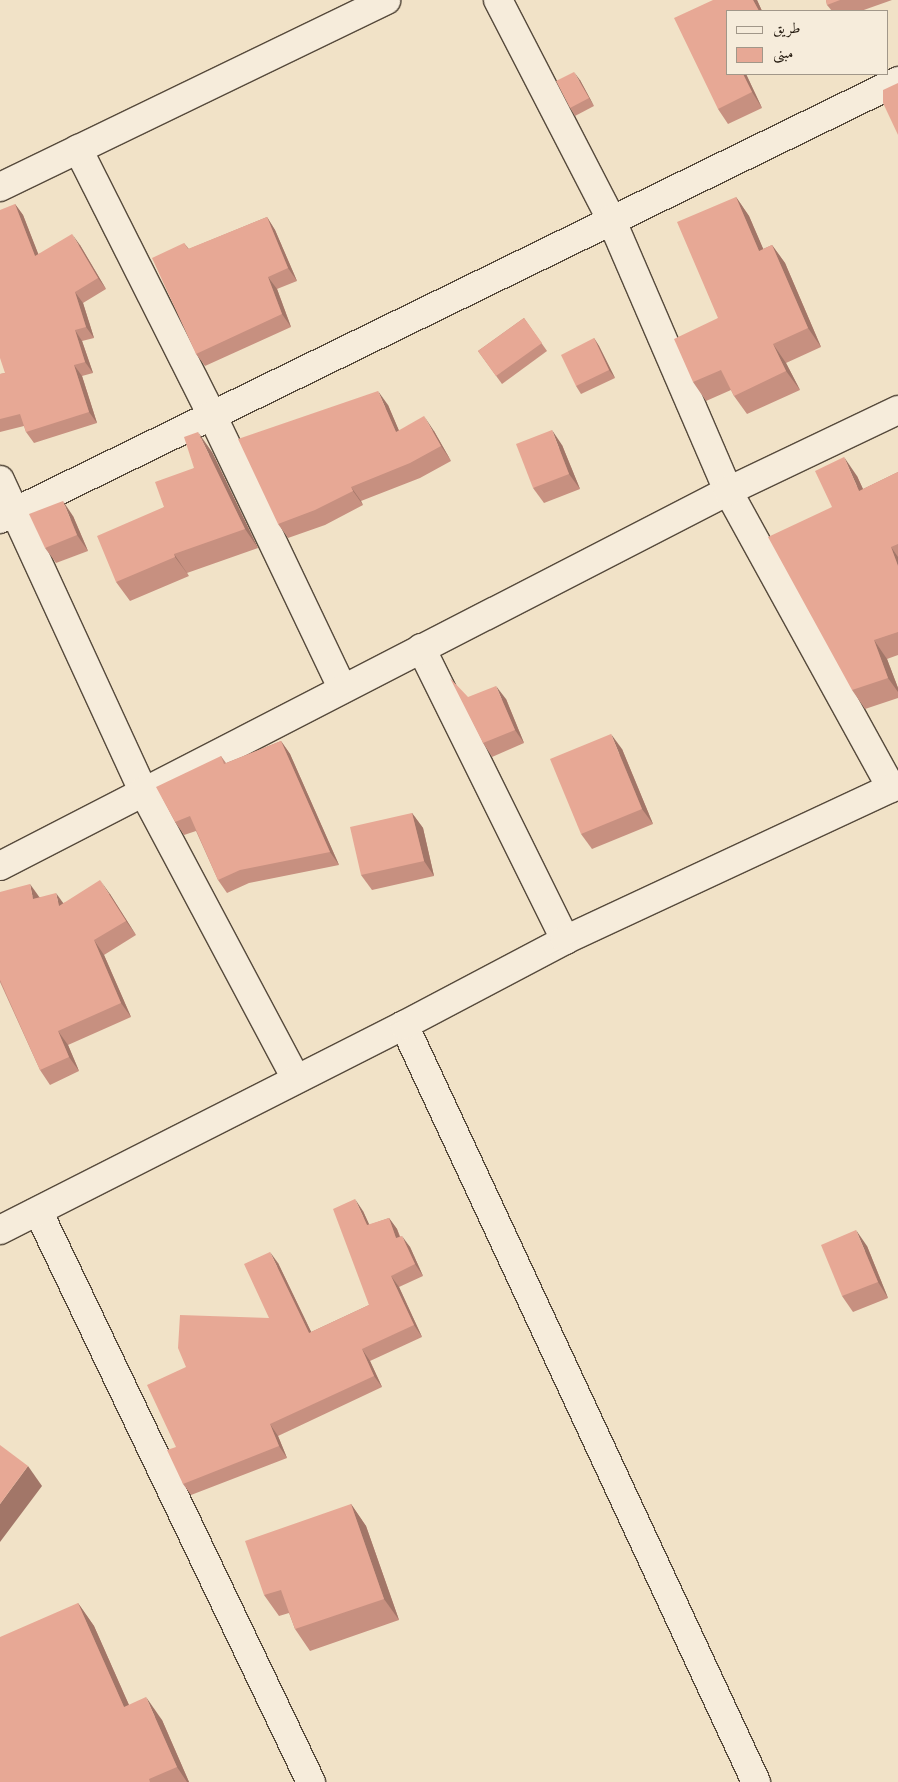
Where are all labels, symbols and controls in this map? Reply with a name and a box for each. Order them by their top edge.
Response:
legend [726,10,888,75]
text: طريق [773,18,800,37]
text: مبنى [773,43,793,62]

